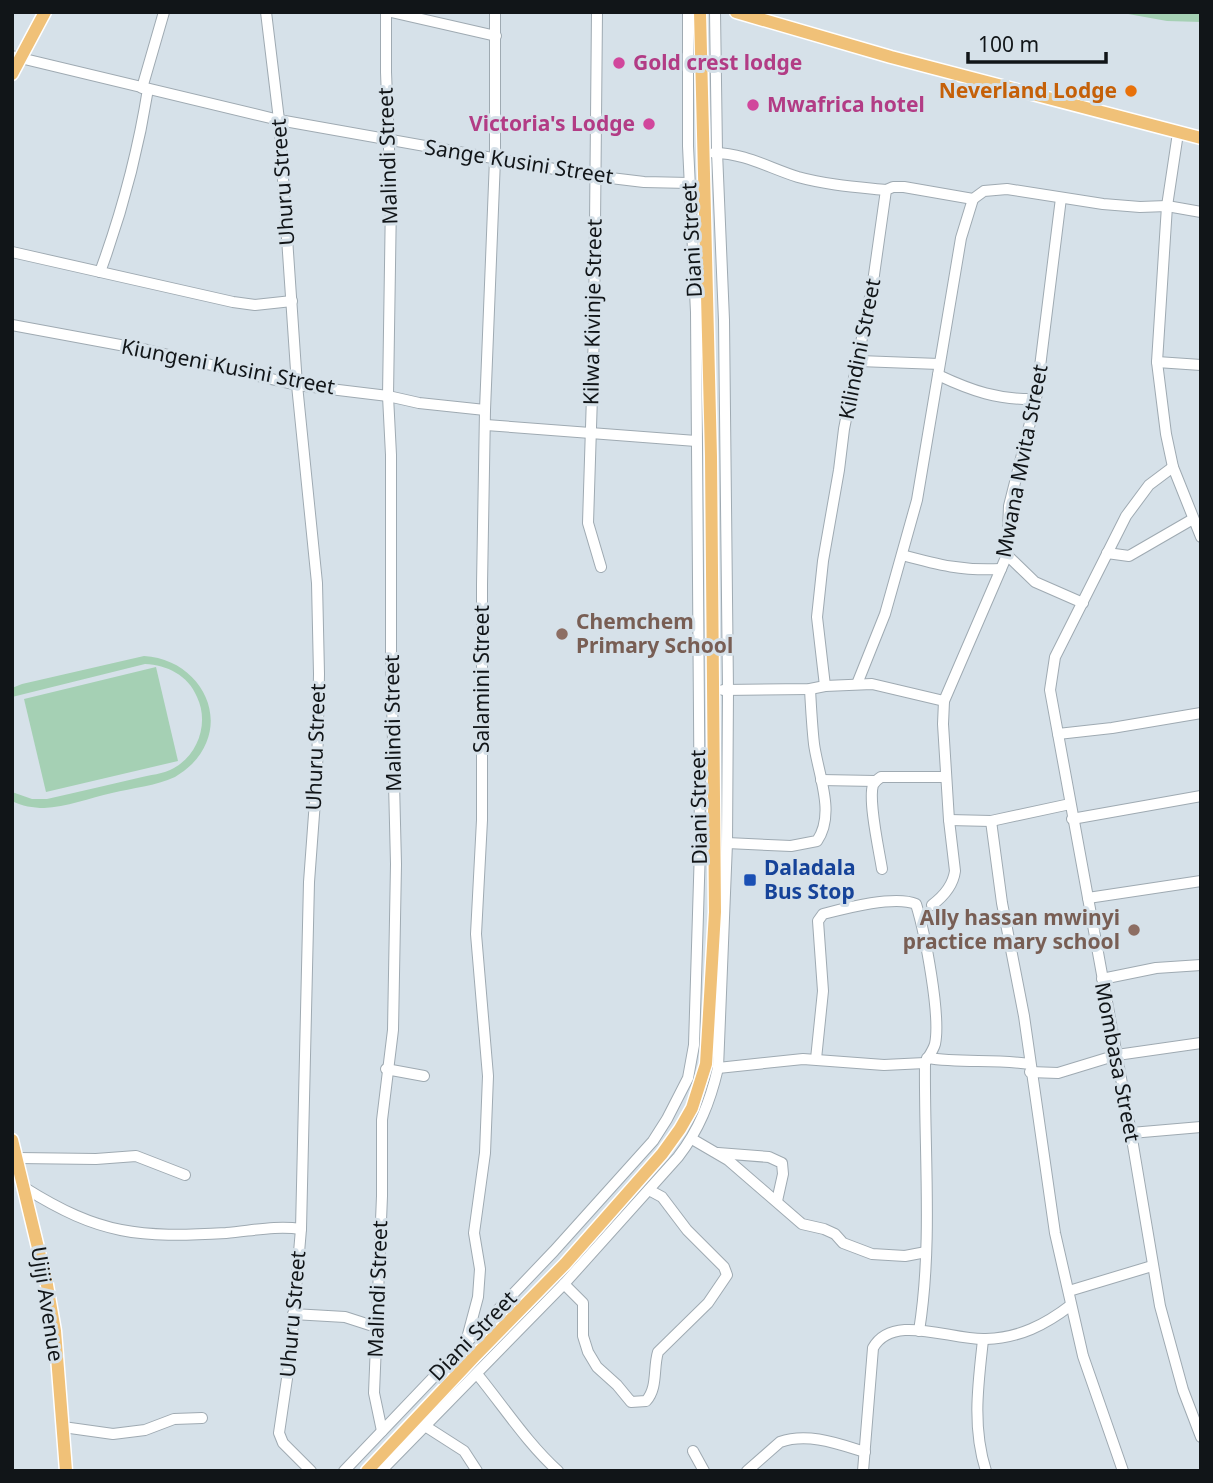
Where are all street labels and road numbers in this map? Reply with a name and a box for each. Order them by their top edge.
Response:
street label: Malindi Street [371,87,403,225]
street label: Uhuru Street [264,117,300,246]
street label: Sange Kusini Street [423,132,616,190]
street label: Diani Street [674,181,708,298]
street label: Kilwa Kivinje Street [576,218,608,405]
street label: Kilindini Street [832,276,886,422]
street label: Kiungeni Kusini Street [119,332,338,401]
street label: Mwana Mvita Street [989,361,1054,560]
street label: Salamini Street [467,605,495,753]
street label: Malindi Street [377,654,407,792]
street label: Uhuru Street [299,683,331,811]
street label: Diani Street [683,749,713,865]
street label: Mombasa Street [1089,980,1147,1144]
street label: Malindi Street [361,1220,393,1358]
street label: Ujiji Avenue [25,1244,71,1363]
street label: Uhuru Street [273,1249,312,1378]
street label: Diani Street [422,1284,523,1386]

